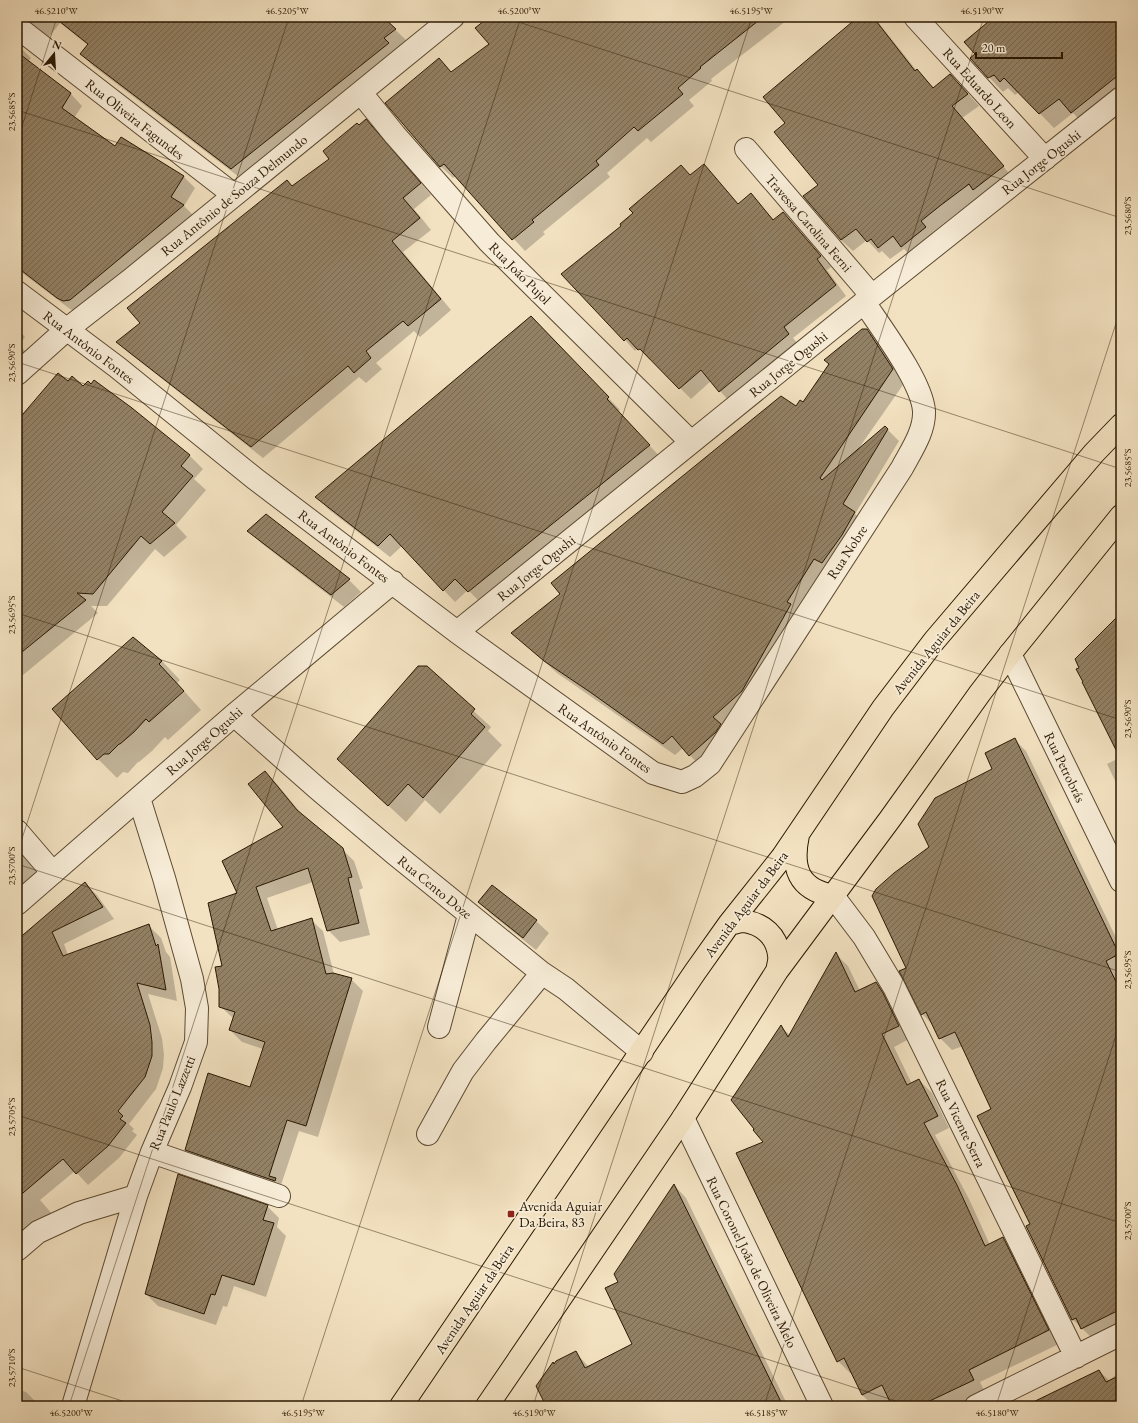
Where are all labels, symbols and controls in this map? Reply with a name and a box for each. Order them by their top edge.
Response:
text: 46.5210°W [34,4,78,17]
text: 46.5205°W [265,4,309,17]
text: 46.5200°W [497,4,541,17]
text: 46.5195°W [729,4,773,17]
text: 46.5190°W [960,4,1004,17]
north arrow [34,34,74,74]
scale bar [976,34,1062,60]
text: N [51,36,64,53]
text: 20 m [982,40,1006,56]
street label: Rua Eduardo Leon [939,44,1021,133]
street label: Rua Oliveira Fagundes [82,75,189,164]
text: 23.5685°S [5,92,18,131]
street label: Rua Jorge Ogushi [998,125,1085,199]
street label: Rua Antônio de Souza Delmundo [157,130,311,260]
street label: Travessa Carolina Ferni [762,170,857,276]
text: 23.5680°S [1121,196,1134,235]
street label: Rua João Pujol [485,238,555,308]
street label: Rua Antônio Fontes [40,307,139,388]
street label: Rua Jorge Ogushi [745,327,831,401]
text: 23.5690°S [5,343,18,382]
text: 23.5685°S [1121,448,1134,487]
street label: Rua Antônio Fontes [295,506,394,587]
street label: Rua Nobre [823,521,871,583]
street label: Rua Jorge Ogushi [493,531,579,605]
street label: Avenida Aguiar da Beira [888,586,984,698]
text: 23.5695°S [5,595,18,634]
street label: Rua Antônio Fontes [555,699,656,777]
text: 23.5690°S [1121,699,1134,738]
street label: Rua Jorge Ogushi [162,702,246,779]
street label: Rua Petrobrás [1040,729,1090,806]
text: 23.5700°S [5,846,18,885]
street label: Avenida Aguiar da Beira [699,847,792,962]
street label: Rua Cento Doze [394,851,476,923]
text: 23.5695°S [1121,950,1134,989]
street label: Rua Paulo Lazzetti [145,1052,199,1153]
street label: Rua Vicente Serra [932,1076,990,1171]
text: 23.5705°S [5,1097,18,1136]
street label: Rua Coronel João de Oliveira Melo [703,1173,801,1351]
place label: Avenida Aguiar Da Beira, 83 [518,1197,602,1231]
text: 23.5700°S [1121,1201,1134,1240]
marker: Avenida Aguiar Da Beira, 83 [506,1209,516,1219]
street label: Avenida Aguiar da Beira [430,1240,518,1358]
text: 23.5710°S [5,1348,18,1387]
text: 46.5200°W [49,1406,93,1419]
text: 46.5195°W [281,1406,325,1419]
text: 46.5190°W [512,1406,556,1419]
text: 46.5185°W [744,1406,788,1419]
text: 46.5180°W [975,1406,1019,1419]

